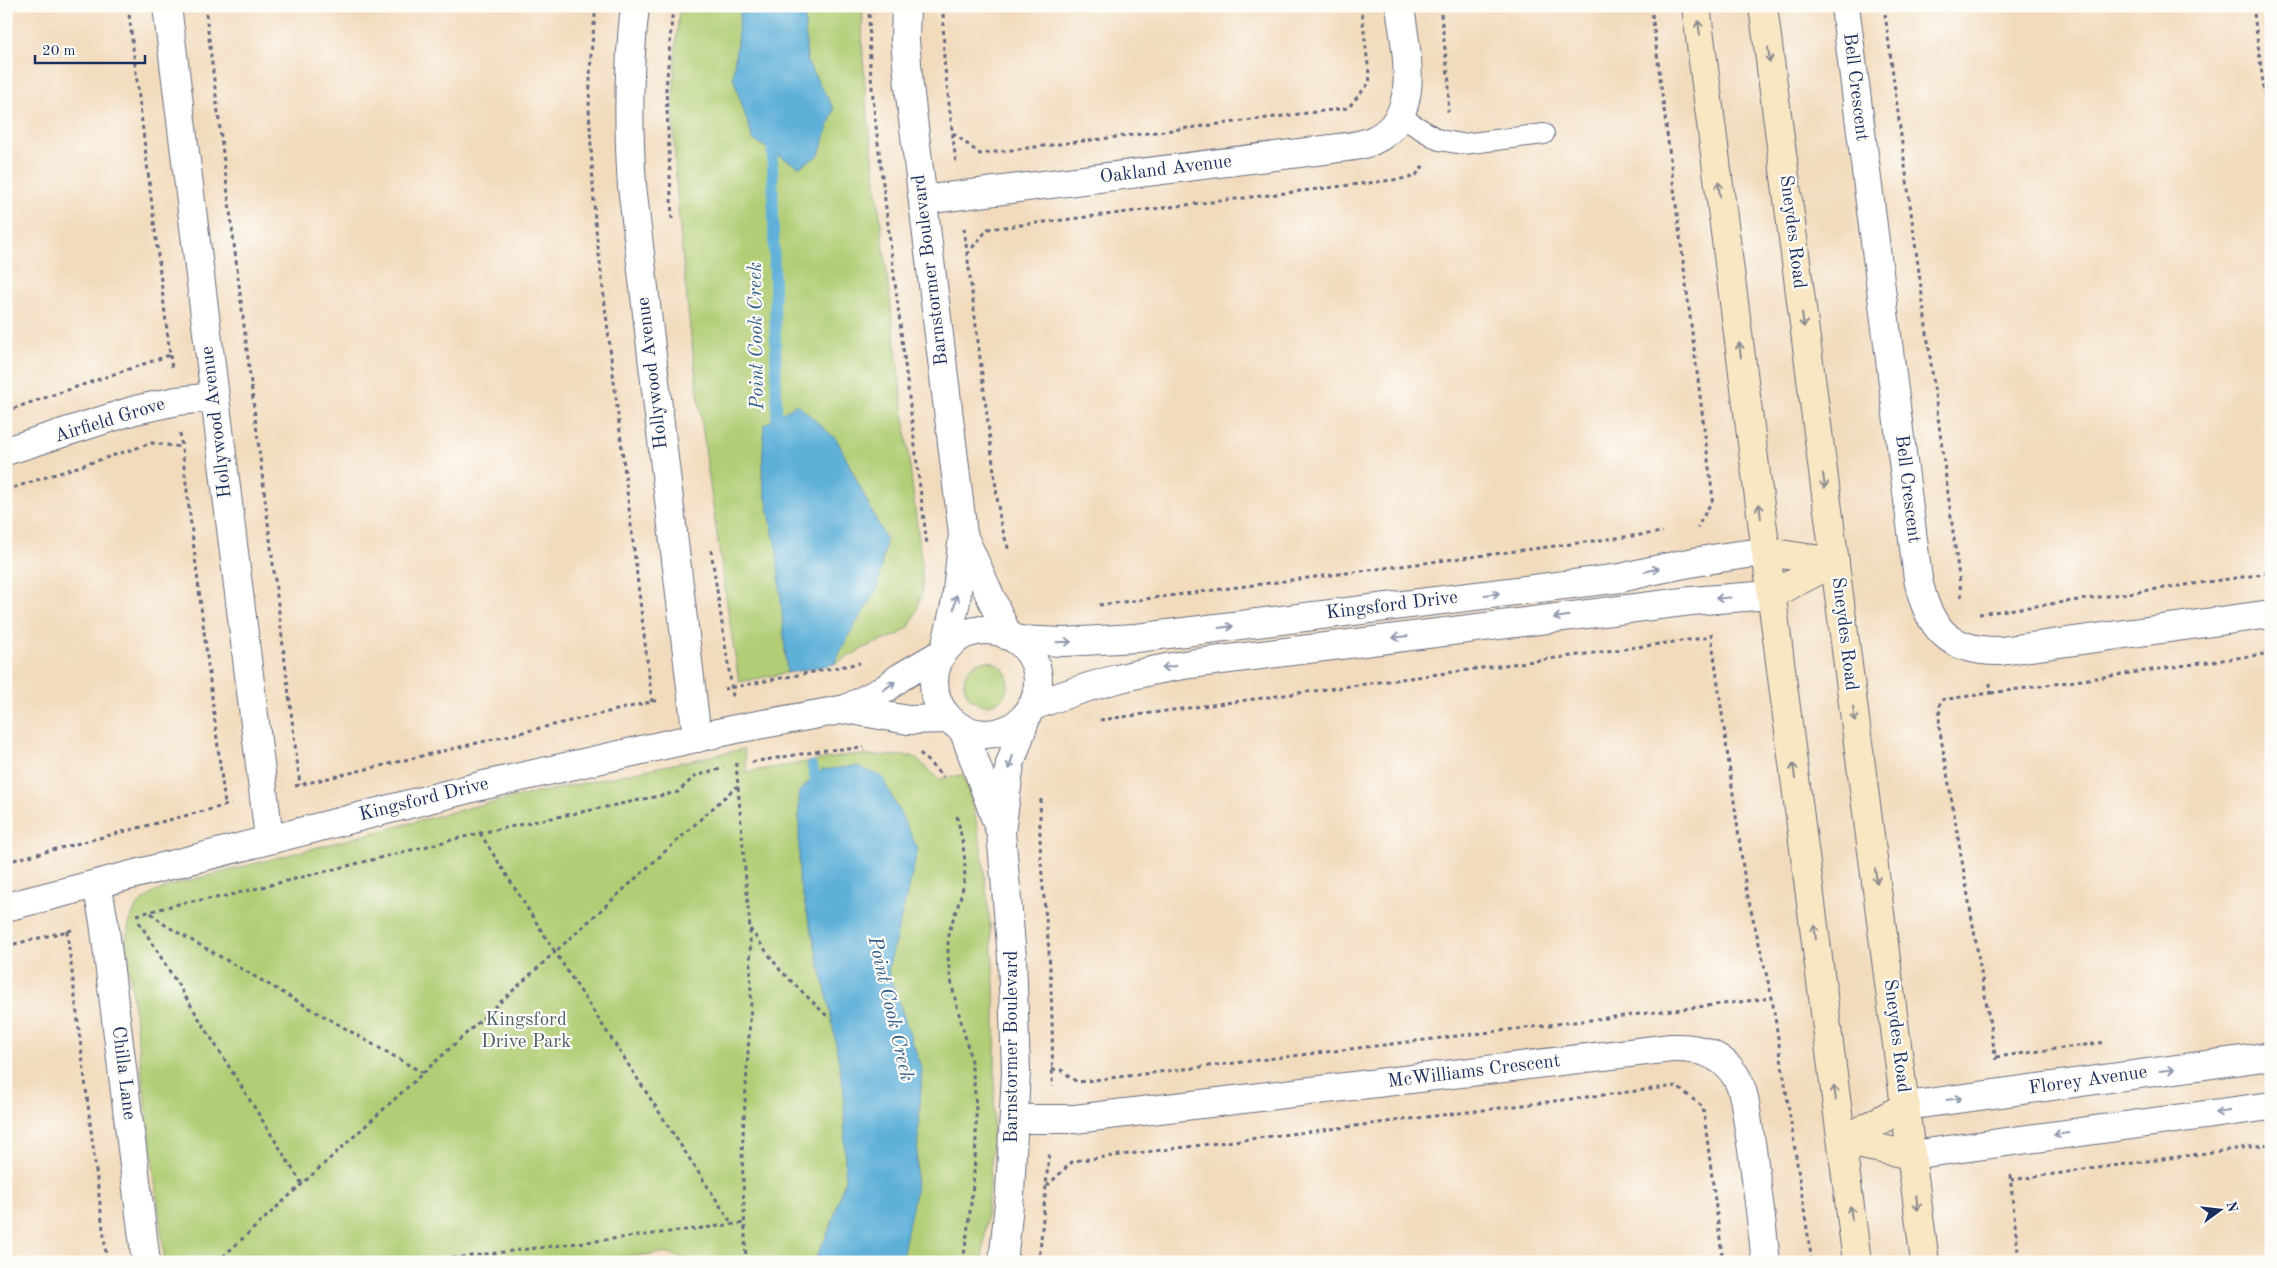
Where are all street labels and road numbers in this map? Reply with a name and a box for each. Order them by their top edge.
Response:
street label: Bell Crescent [1839,32,1871,142]
street label: Oakland Avenue [1099,152,1233,188]
street label: Barnstormer Boulevard [910,173,952,367]
street label: Sneydes Road [1776,174,1808,290]
street label: Hollywood Avenue [634,296,672,450]
street label: Hollywood Avenue [198,345,236,499]
street label: Airfield Grove [52,395,168,447]
street label: Bell Crescent [1891,434,1923,544]
street label: Sneydes Road [1828,576,1860,692]
street label: Kingsford Drive [1325,588,1459,624]
street label: Kingsford Drive [357,775,491,825]
street label: Barnstormer Boulevard [1003,951,1022,1143]
street label: Sneydes Road [1880,978,1912,1094]
street label: Chilla Lane [108,1025,138,1121]
street label: McWilliams Crescent [1387,1052,1561,1092]
street label: Florey Avenue [2027,1063,2149,1099]

